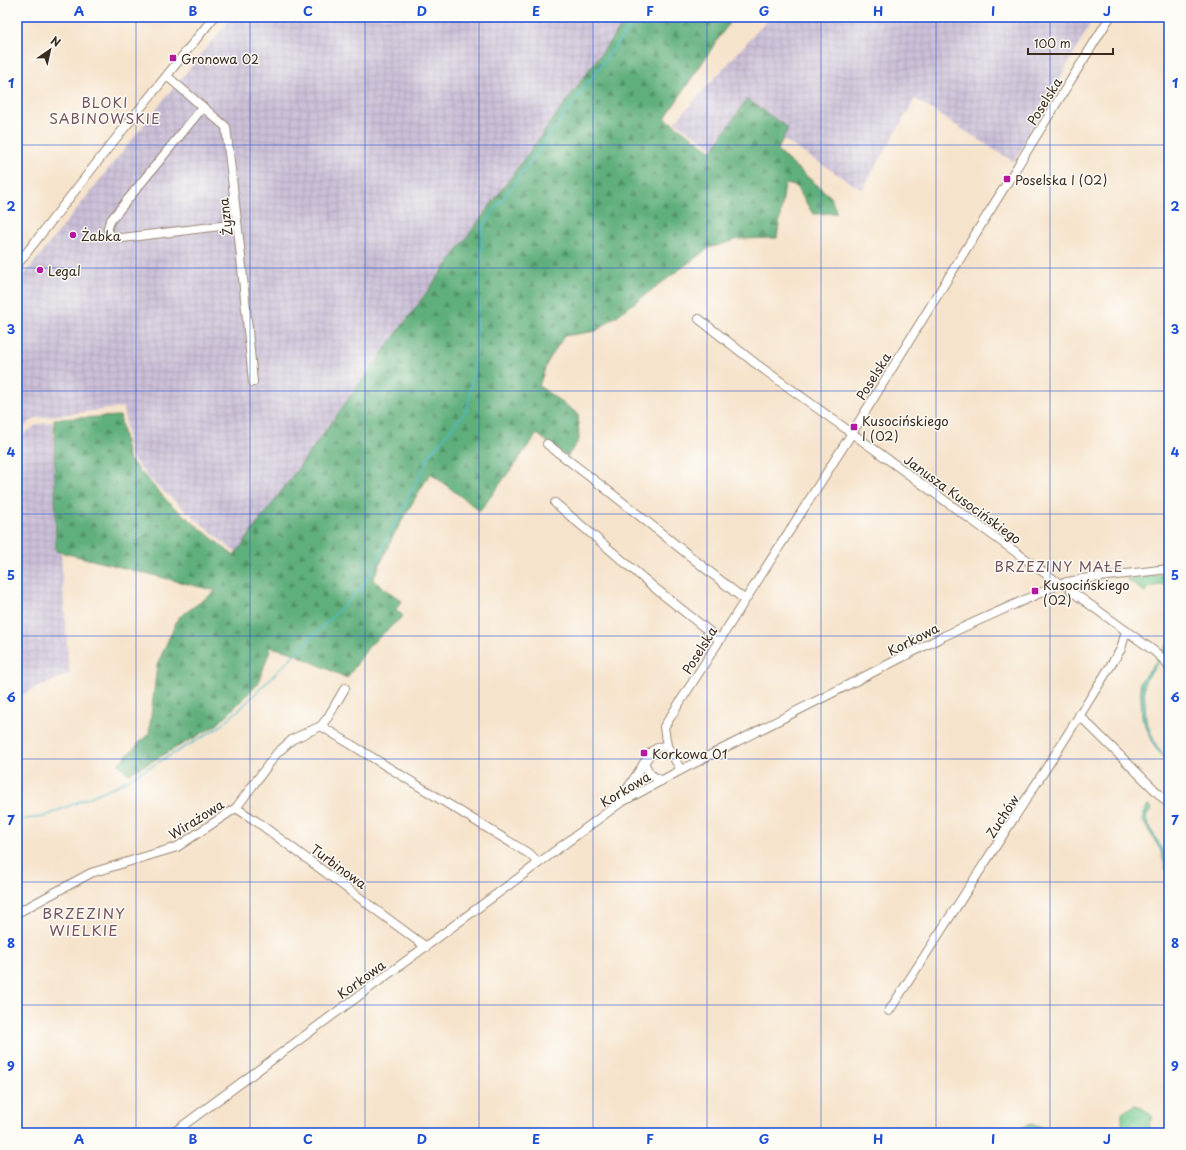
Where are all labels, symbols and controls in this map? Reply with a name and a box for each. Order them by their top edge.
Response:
text: A [74,1,84,20]
text: B [189,1,198,20]
text: C [303,1,313,20]
text: D [417,1,427,20]
text: E [532,1,540,20]
text: F [646,1,654,20]
text: G [759,1,769,20]
text: H [873,1,883,20]
text: I [991,1,995,20]
text: J [1103,1,1111,20]
north arrow [30,30,70,70]
scale bar [1028,30,1113,56]
text: N [48,32,64,51]
text: 100 m [1034,34,1071,52]
place label: Gronowa 02 [181,49,259,68]
marker: Gronowa 02 [168,53,178,63]
text: 1 [8,73,14,92]
street label: Poselska [1022,73,1067,128]
text: 1 [1172,73,1178,92]
district label: BLOKI SABINOWSKIE [49,92,161,129]
place label: Poselska I (02) [1015,170,1107,189]
marker: Poselska I (02) [1002,174,1012,184]
text: 2 [6,196,16,215]
street label: Żyzna [213,196,237,237]
text: 2 [1170,196,1180,215]
place label: Żabka [81,226,122,245]
marker: Żabka [68,230,78,240]
place label: Legal [48,261,81,280]
marker: Legal [35,265,45,275]
text: 3 [7,319,16,338]
text: 3 [1171,319,1180,338]
street label: Poselska [851,348,896,403]
place label: Kusocińskiego I (02) [862,411,949,445]
marker: Kusocińskiego I (02) [849,422,859,432]
text: 4 [7,442,16,461]
text: 4 [1171,442,1180,461]
street label: Janusza Kusocińskiego [900,450,1026,548]
district label: BRZEZINY MAŁE [995,556,1123,577]
text: 5 [7,565,15,584]
text: 5 [1171,565,1179,584]
place label: Kusocińskiego (02) [1043,575,1130,609]
marker: Kusocińskiego (02) [1030,586,1040,596]
street label: Korkowa [884,618,943,660]
street label: Poselska [677,622,722,677]
text: 6 [6,687,16,706]
text: 6 [1170,687,1180,706]
place label: Korkowa 01 [652,744,728,763]
marker: Korkowa 01 [639,748,649,758]
street label: Korkowa [596,766,654,811]
street label: Zuchów [981,790,1023,841]
street label: Wirażowa [165,794,228,843]
text: 7 [7,810,15,829]
text: 7 [1171,810,1179,829]
street label: Turbinowa [307,839,372,893]
district label: BRZEZINY WIELKIE [42,901,126,941]
text: 8 [7,933,15,952]
text: 8 [1171,933,1179,952]
street label: Korkowa [333,955,390,1003]
text: 9 [7,1056,15,1075]
text: 9 [1171,1056,1179,1075]
text: A [74,1129,84,1148]
text: B [189,1129,198,1148]
text: C [303,1129,313,1148]
text: D [417,1129,427,1148]
text: E [532,1129,540,1148]
text: F [646,1129,654,1148]
text: G [759,1129,769,1148]
text: H [873,1129,883,1148]
text: I [991,1129,995,1148]
text: J [1103,1129,1111,1148]

